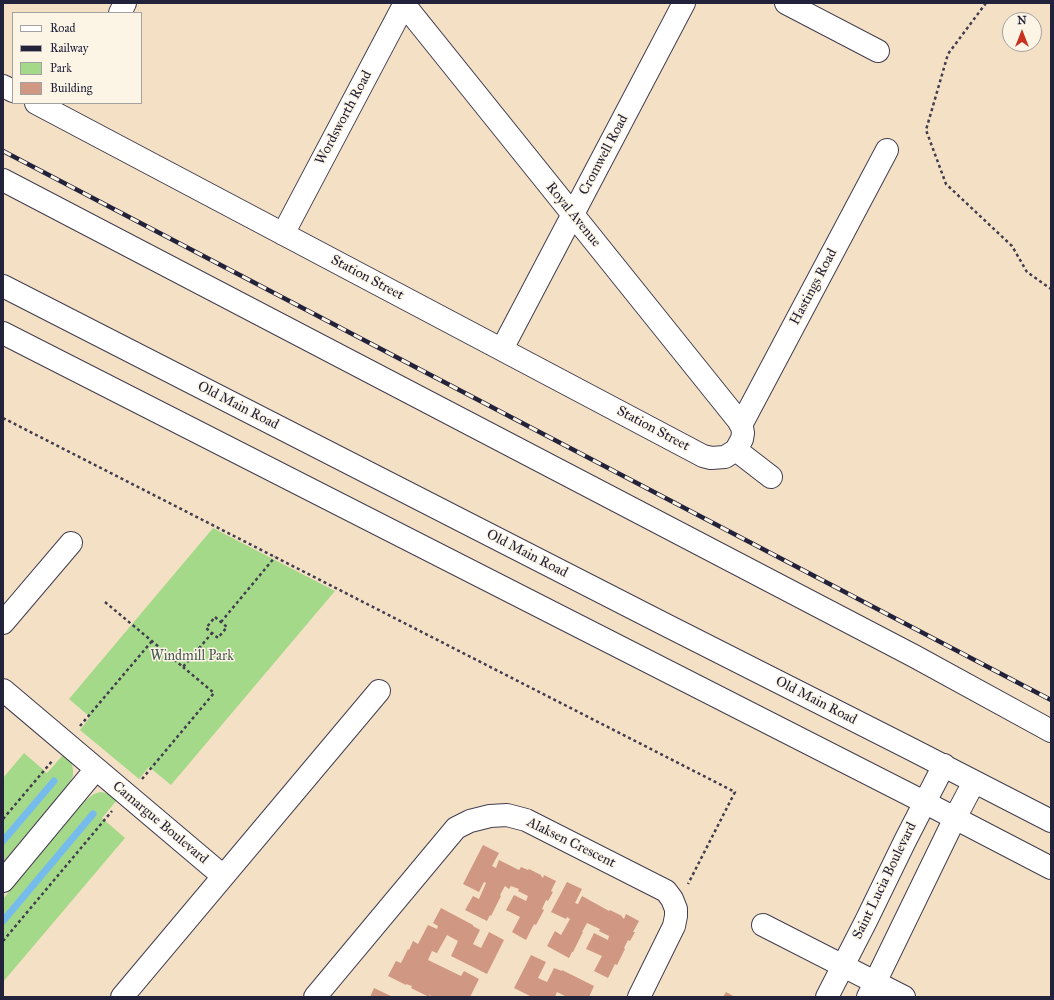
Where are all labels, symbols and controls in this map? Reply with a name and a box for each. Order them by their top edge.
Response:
legend [12,12,142,104]
north arrow [1002,12,1042,52]
text: N [1017,14,1027,27]
text: Road [50,21,76,35]
text: Railway [50,41,88,55]
text: Park [50,61,72,75]
street label: Wordsworth Road [312,68,376,168]
text: Building [50,81,92,95]
street label: Cromwell Road [576,112,632,198]
street label: Royal Avenue [542,179,604,251]
street label: Hastings Road [787,246,841,328]
street label: Station Street [328,252,406,304]
street label: Old Main Road [195,378,281,434]
street label: Station Street [614,403,692,455]
street label: Old Main Road [484,526,570,582]
park label: Windmill Park [150,649,234,665]
street label: Old Main Road [773,673,859,729]
street label: Camargue Boulevard [109,778,211,868]
street label: Alaksen Crescent [524,814,618,872]
street label: Saint Lucia Boulevard [849,820,921,942]

